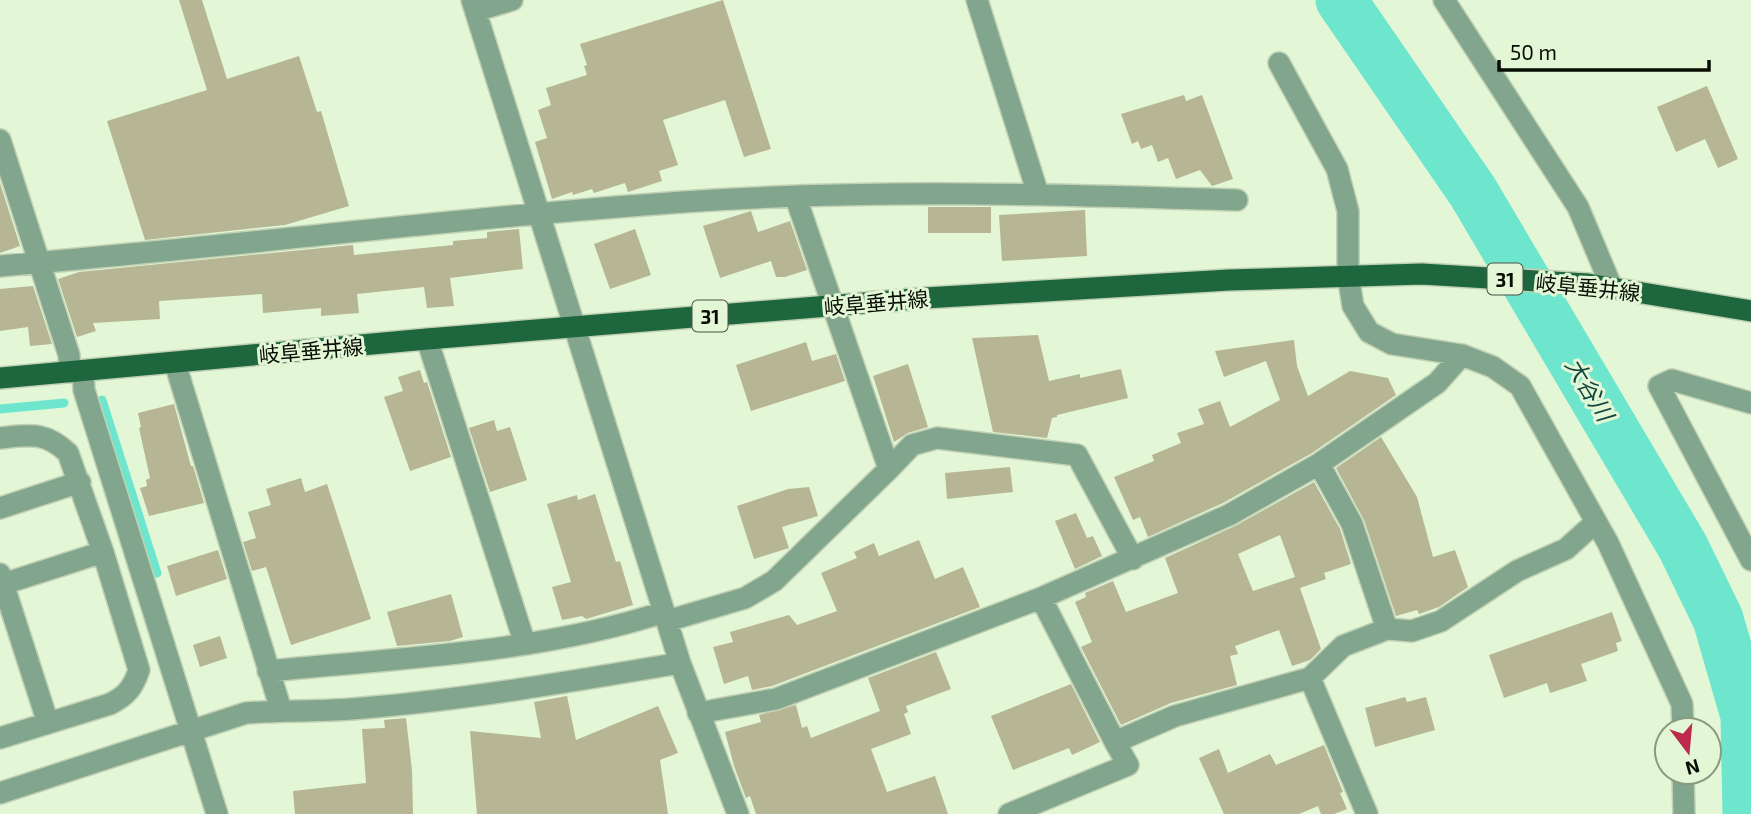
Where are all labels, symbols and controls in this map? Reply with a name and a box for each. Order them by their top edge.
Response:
scale bar [1499,28,1709,72]
text: 50 m [1510,39,1557,64]
road number: 31 [1488,264,1522,294]
street label: 岐阜垂井線 [1534,269,1642,305]
street label: 岐阜垂井線 [823,285,929,319]
road number: 31 [692,300,728,332]
street label: 岐阜垂井線 [258,333,364,367]
water label: 大谷川 [1560,352,1621,428]
north arrow [1653,716,1723,786]
text: N [1683,755,1703,781]

